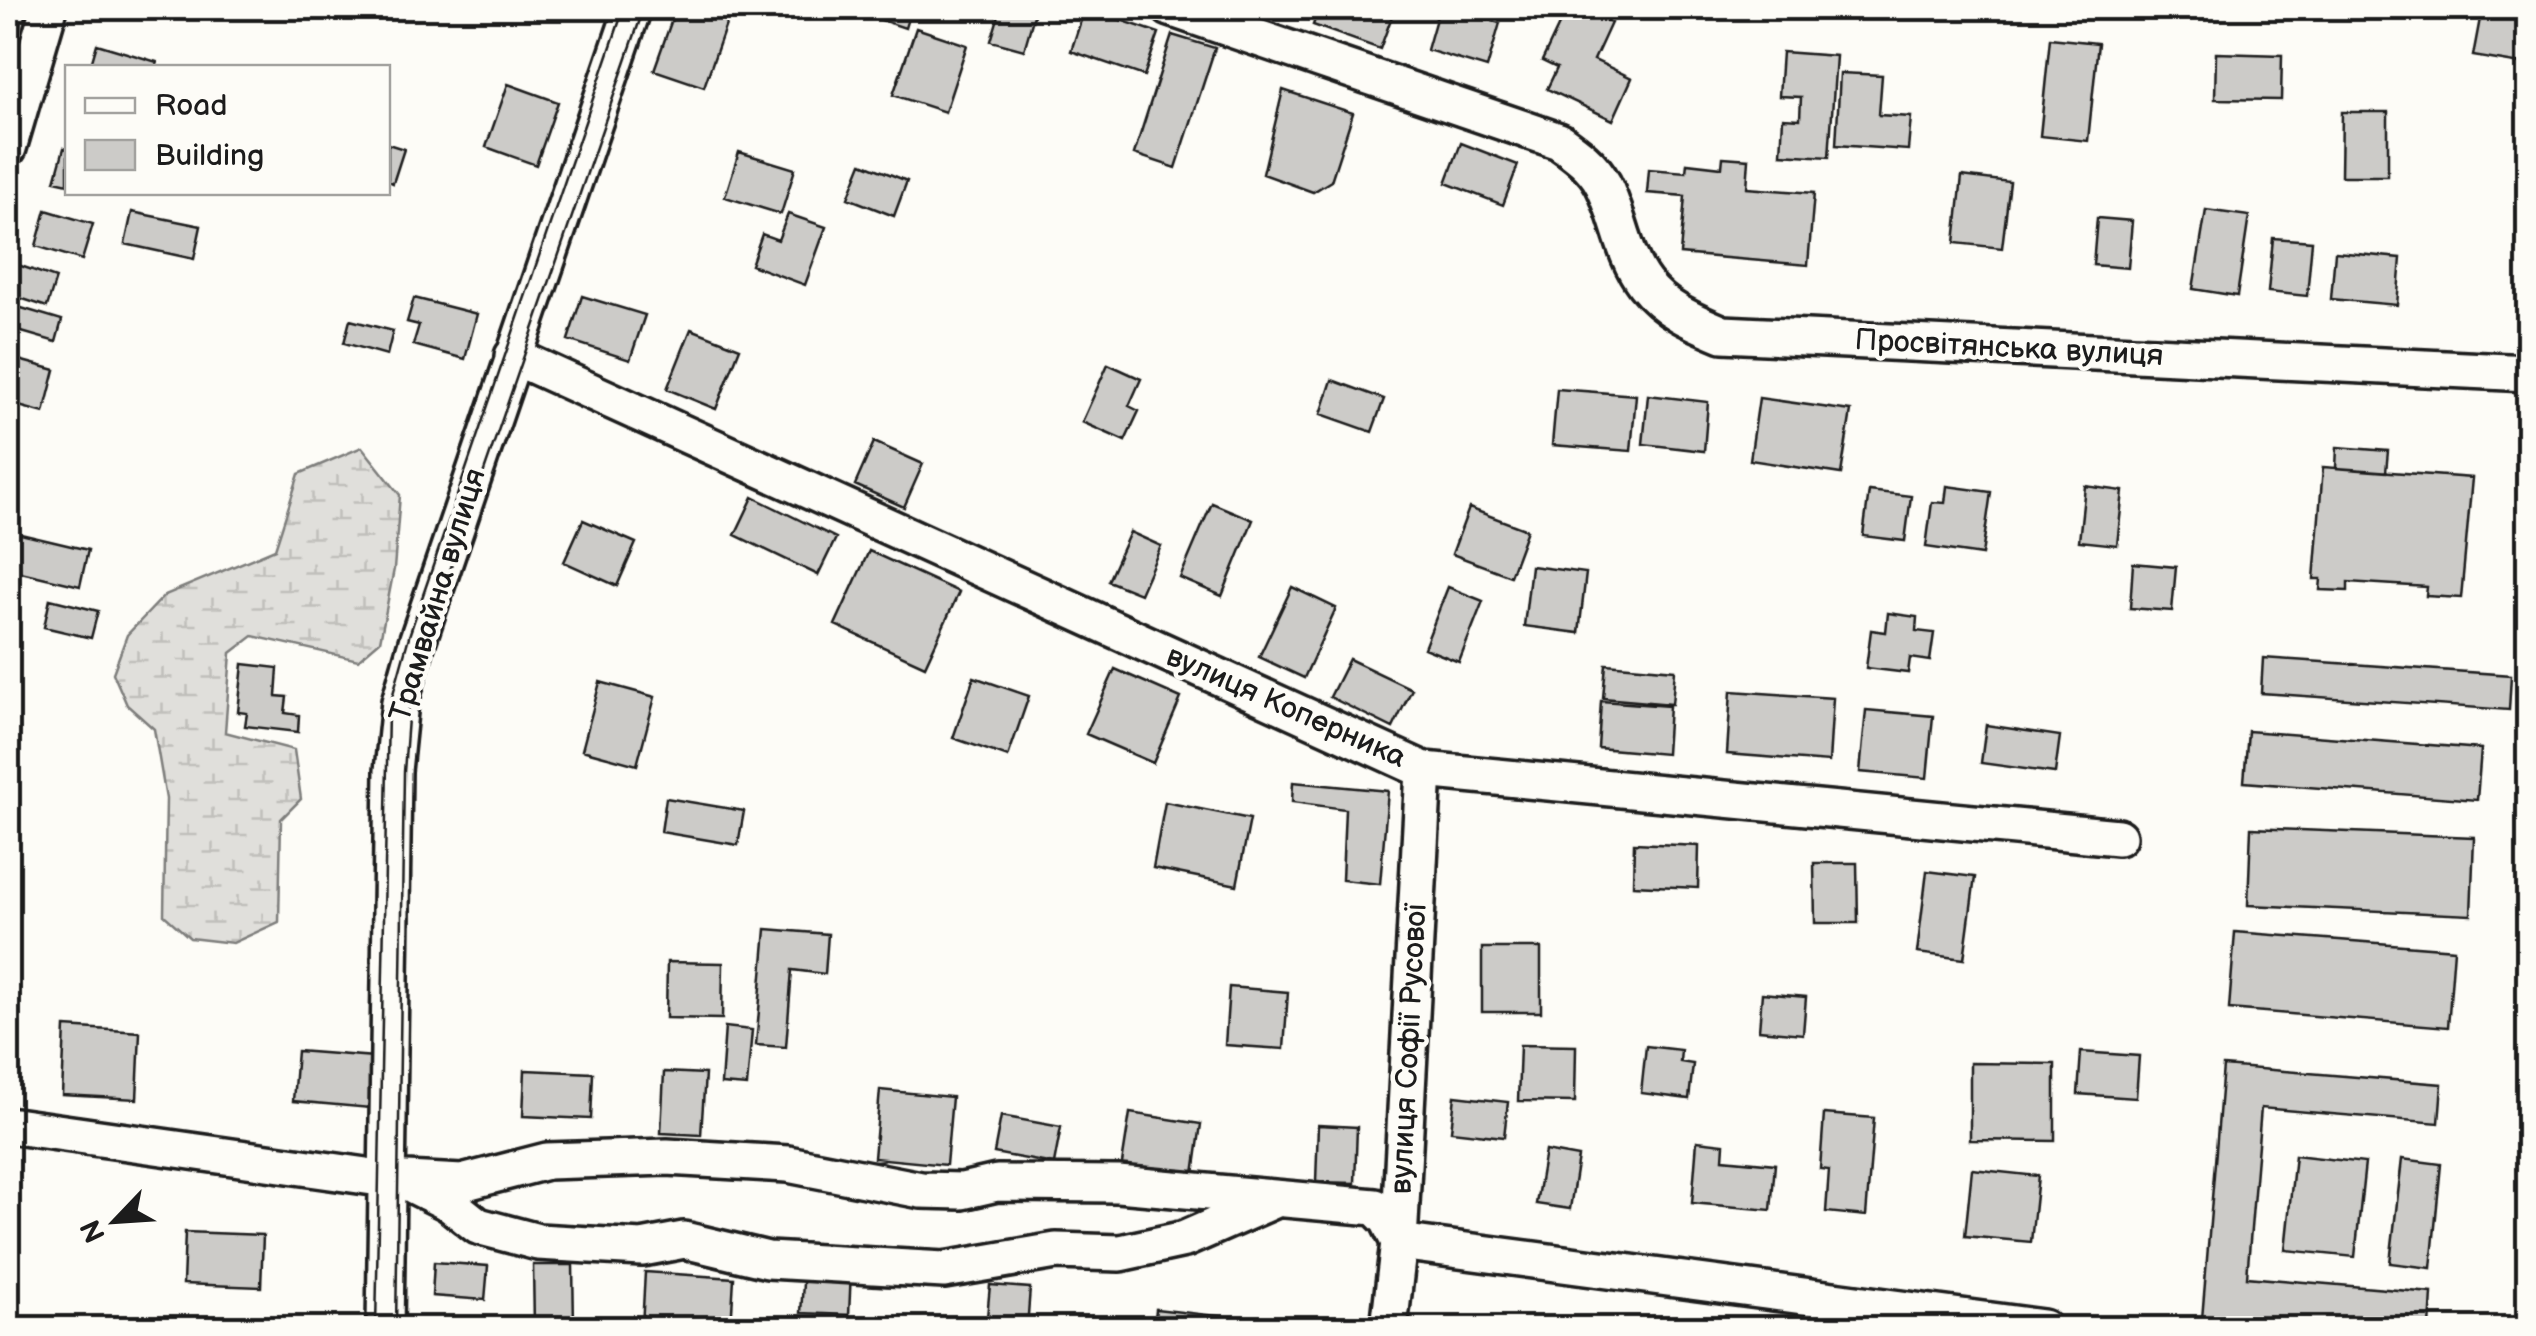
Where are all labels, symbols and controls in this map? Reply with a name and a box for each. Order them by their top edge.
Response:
legend [65,65,390,195]
text: Road [155,88,228,124]
text: Building [155,138,264,174]
street label: Просвітянська вулиця [1854,322,2164,374]
street label: Трамвайна вулиця [382,464,494,726]
street label: вулиця Коперника [1161,638,1412,776]
street label: вулиця Софії Русової [1383,902,1435,1195]
north arrow [65,1171,165,1271]
text: N [74,1214,113,1247]

